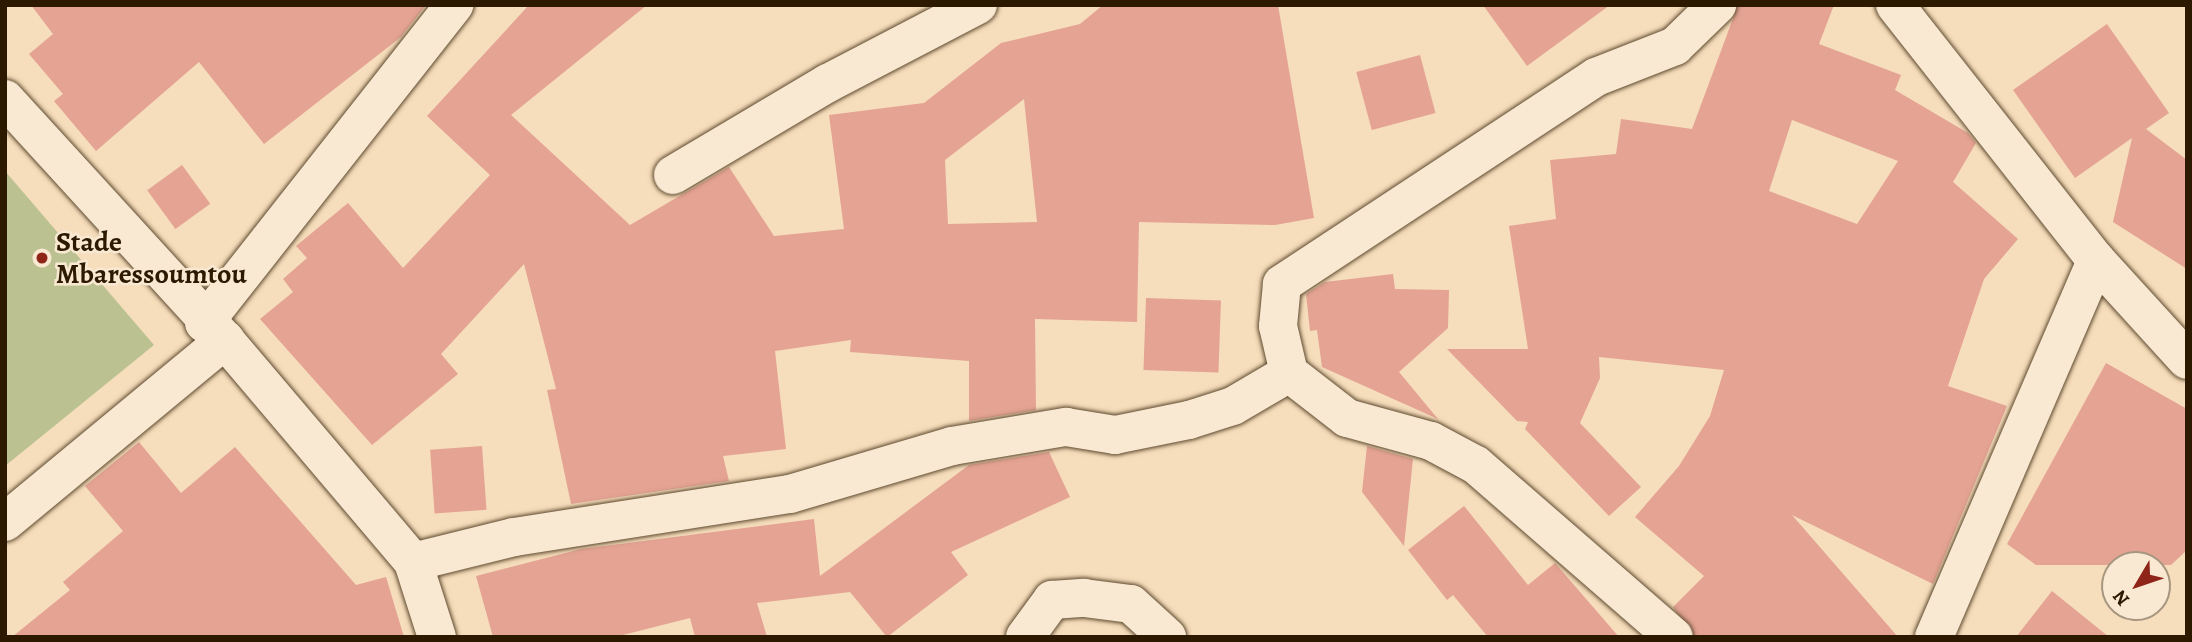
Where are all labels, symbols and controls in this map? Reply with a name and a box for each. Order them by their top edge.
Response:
place label: Stade Mbaressoumtou [56,225,247,291]
marker: Stade Mbaressoumtou [34,250,50,266]
north arrow [2101,551,2171,621]
text: N [2107,584,2136,612]

